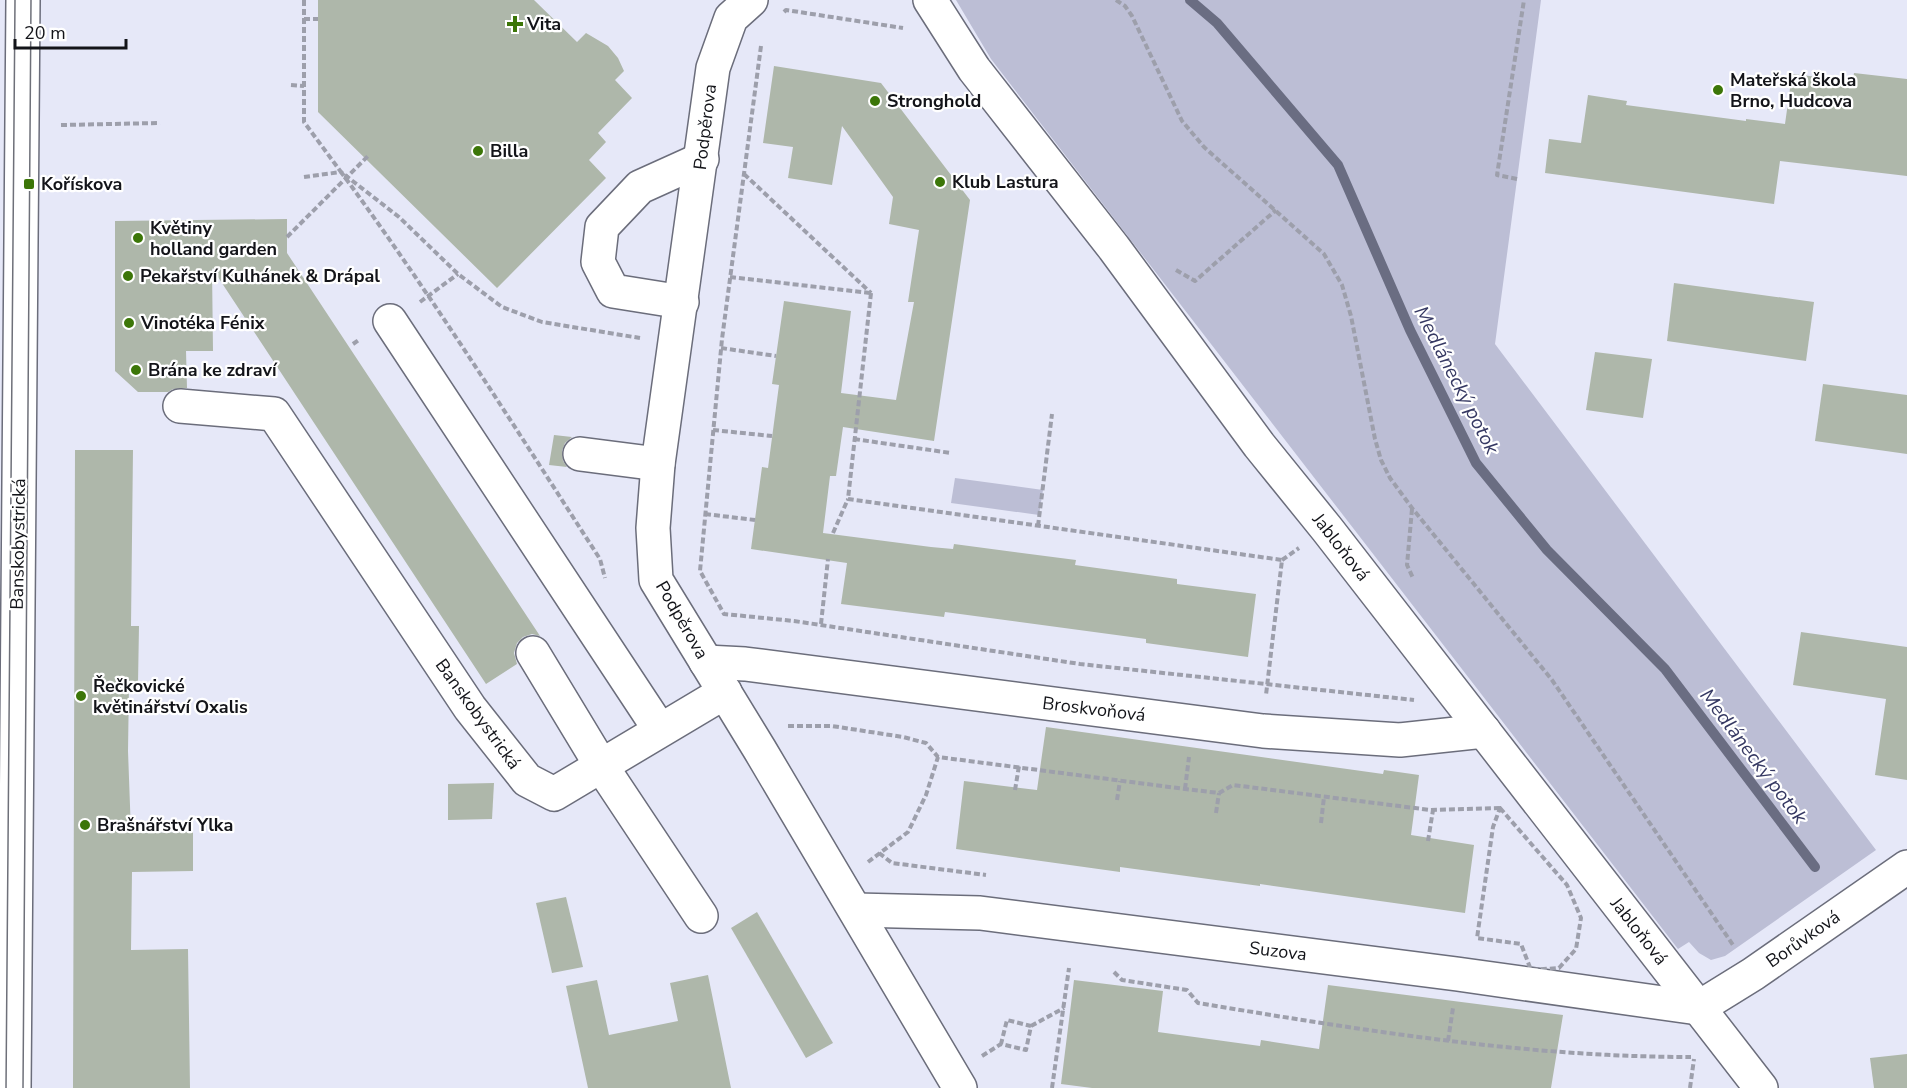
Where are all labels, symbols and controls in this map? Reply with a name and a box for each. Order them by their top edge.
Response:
scale bar [15,12,126,50]
place label: Vita [526,12,561,36]
marker: Vita [508,17,522,31]
text: 20 m [24,21,66,45]
place label: Mateřská škola Brno, Hudcova [1730,68,1856,113]
street label: Podpěrova [688,83,722,171]
marker: Mateřská škola Brno, Hudcova [1711,83,1725,97]
place label: Stronghold [887,89,981,113]
marker: Stronghold [868,94,882,108]
place label: Billa [490,139,528,163]
marker: Billa [471,144,485,158]
place label: Klub Lastura [952,170,1059,194]
place label: Kořískova [41,172,122,196]
marker: Klub Lastura [933,175,947,189]
marker: Kořískova [22,177,36,191]
place label: Květiny holland garden [150,216,277,261]
marker: Květiny holland garden [131,231,145,245]
place label: Pekařství Kulhánek & Drápal [140,264,380,288]
marker: Pekařství Kulhánek & Drápal [121,269,135,283]
water label: Medlánecký potok [1408,301,1506,460]
place label: Vinotéka Fénix [140,311,265,335]
marker: Vinotéka Fénix [122,316,136,330]
place label: Brána ke zdraví [148,358,278,382]
marker: Brána ke zdraví [129,363,143,377]
street label: Banskobystrická [5,478,31,610]
street label: Jabloňová [1306,507,1375,586]
street label: Podpěrova [650,577,714,663]
street label: Banskobystrická [430,654,526,774]
place label: Řečkovické květinářství Oxalis [93,674,248,719]
water label: Medlánecký potok [1694,683,1814,830]
marker: Řečkovické květinářství Oxalis [74,689,88,703]
street label: Broskvoňová [1041,691,1147,727]
place label: Brašnářství Ylka [97,813,233,837]
marker: Brašnářství Ylka [78,818,92,832]
street label: Jabloňová [1604,891,1673,970]
street label: Borůvková [1761,905,1845,973]
street label: Suzova [1248,936,1308,966]

